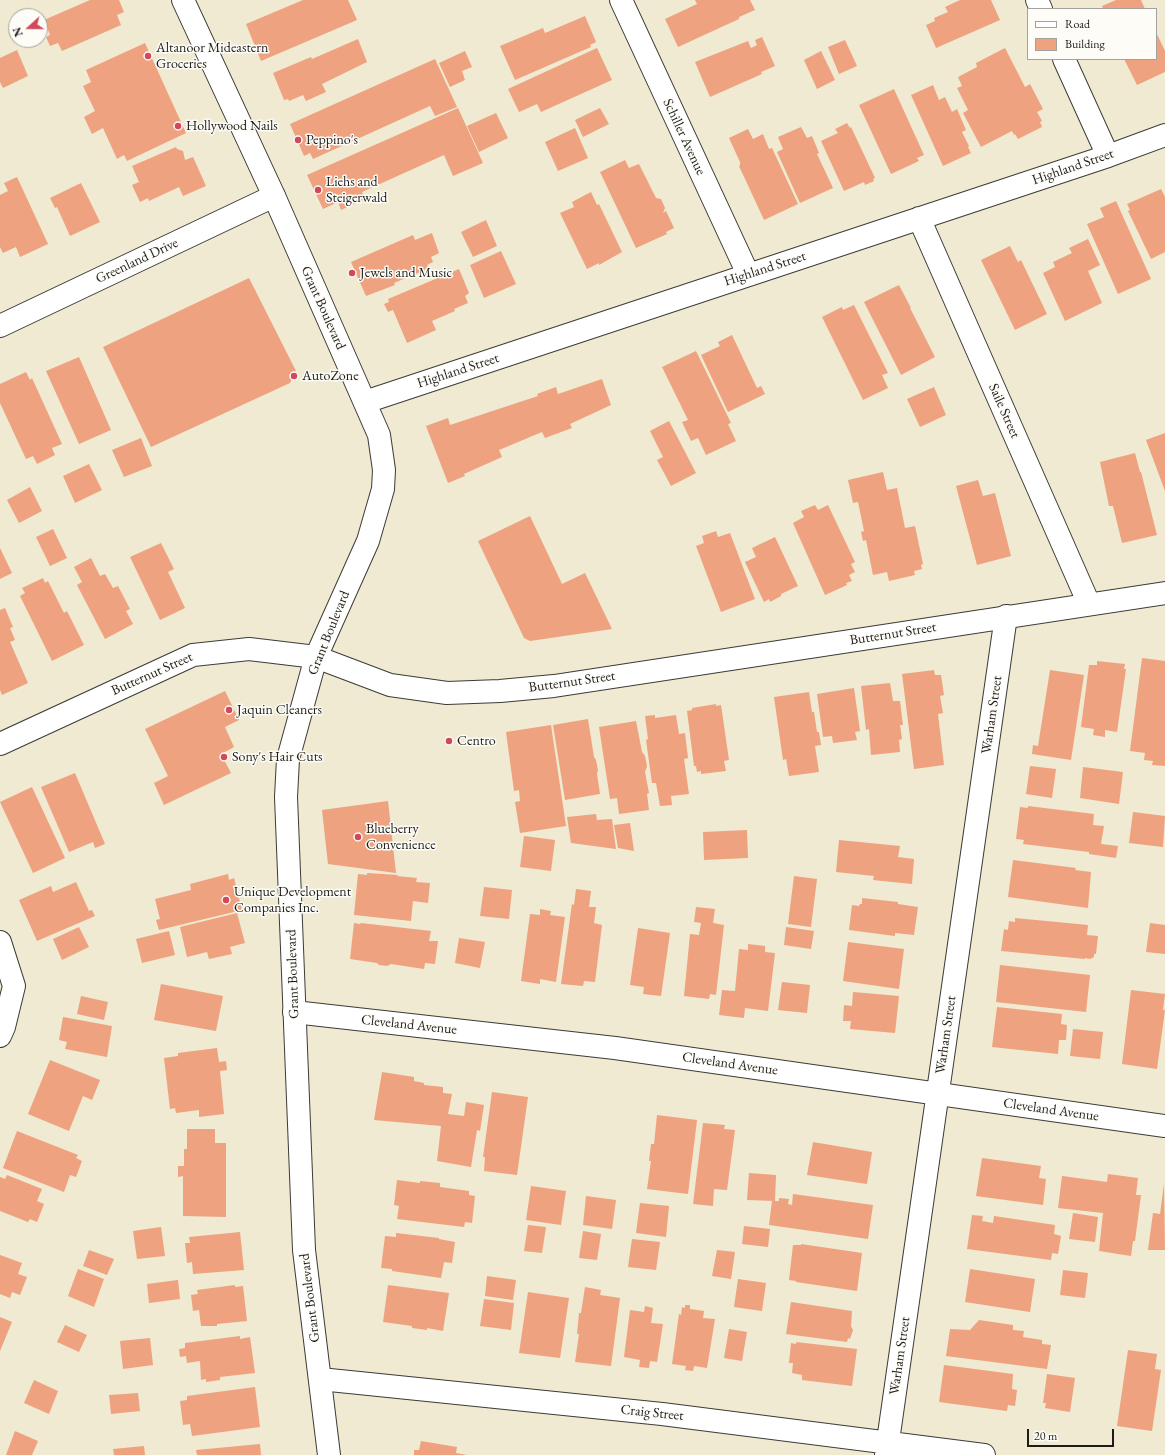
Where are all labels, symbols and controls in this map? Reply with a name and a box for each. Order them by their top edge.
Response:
north arrow [8,8,48,48]
legend [1027,8,1157,60]
text: Road [1065,16,1090,32]
text: N [10,25,26,39]
text: Building [1065,36,1105,52]
place label: Altanoor Mideastern Groceries [156,40,268,72]
marker: Altanoor Mideastern Groceries [143,51,153,61]
street label: Schiller Avenue [659,96,709,178]
place label: Hollywood Nails [186,118,278,134]
marker: Hollywood Nails [173,121,183,131]
place label: Peppino's [306,132,358,148]
marker: Peppino's [293,135,303,145]
street label: Highland Street [1030,145,1116,189]
place label: Liehs and Steigerwald [326,174,387,206]
marker: Liehs and Steigerwald [313,185,323,195]
street label: Greenland Drive [93,235,181,287]
street label: Highland Street [722,248,808,290]
street label: Grant Boulevard [297,264,349,352]
place label: Jewels and Music [360,265,452,281]
marker: Jewels and Music [347,268,357,278]
street label: Highland Street [415,350,501,392]
place label: AutoZone [302,368,359,384]
marker: AutoZone [289,371,299,381]
street label: Saile Street [985,381,1023,441]
street label: Grant Boulevard [304,588,354,678]
street label: Butternut Street [849,619,937,649]
street label: Butternut Street [109,649,195,699]
street label: Butternut Street [528,668,616,696]
street label: Warham Street [978,675,1006,755]
place label: Jaquin Cleaners [237,702,322,718]
marker: Jaquin Cleaners [224,705,234,715]
place label: Centro [457,733,496,749]
marker: Centro [444,736,454,746]
place label: Sony's Hair Cuts [232,749,323,765]
marker: Sony's Hair Cuts [219,752,229,762]
place label: Blueberry Convenience [366,821,436,854]
marker: Blueberry Convenience [353,832,363,842]
place label: Unique Development Companies Inc. [234,884,351,916]
marker: Unique Development Companies Inc. [221,895,231,905]
street label: Grant Boulevard [283,929,303,1019]
street label: Warham Street [932,995,960,1075]
street label: Cleveland Avenue [360,1012,458,1038]
street label: Cleveland Avenue [681,1049,779,1079]
street label: Cleveland Avenue [1002,1095,1100,1125]
street label: Grant Boulevard [296,1252,324,1344]
street label: Warham Street [886,1316,914,1396]
street label: Craig Street [620,1401,684,1425]
scale bar [1029,1421,1116,1447]
text: 20 m [1034,1428,1057,1444]

